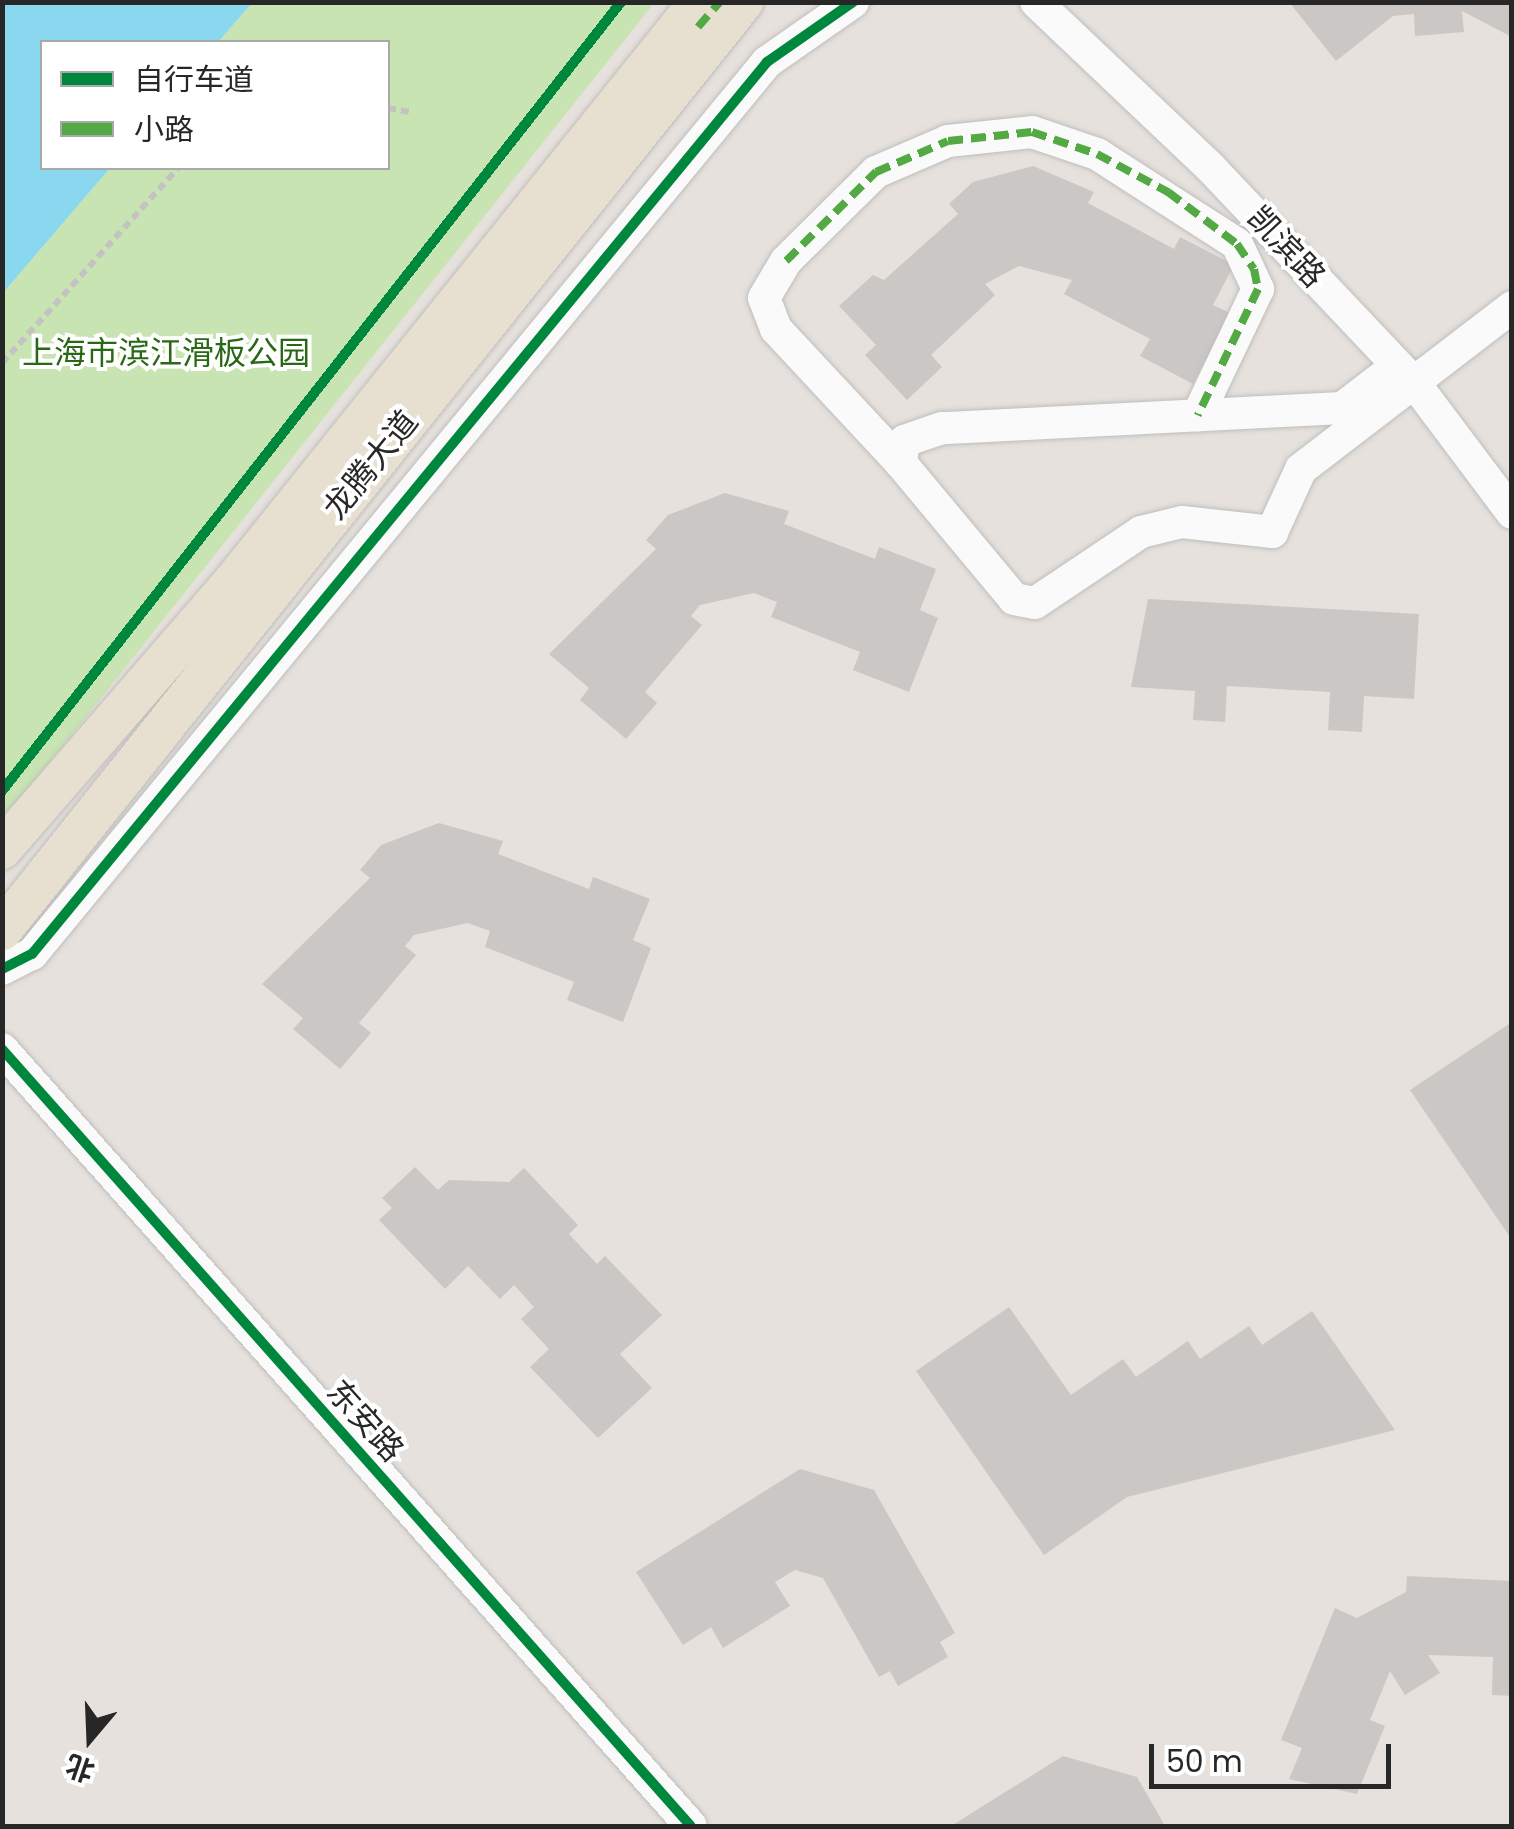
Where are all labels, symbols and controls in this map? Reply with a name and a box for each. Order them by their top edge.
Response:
legend [40,40,390,170]
text: 自行车道 [134,58,254,101]
text: 小路 [134,108,194,151]
street label: 凯滨路 [1239,199,1333,295]
park label: 上海市滨江滑板公园 [22,334,310,372]
street label: 龙腾大道 [316,403,426,527]
street label: 东安路 [319,1372,411,1470]
north arrow [40,1689,140,1789]
scale bar [1154,1724,1396,1786]
text: 50 m [1166,1740,1243,1783]
text: 北 [60,1745,100,1791]

